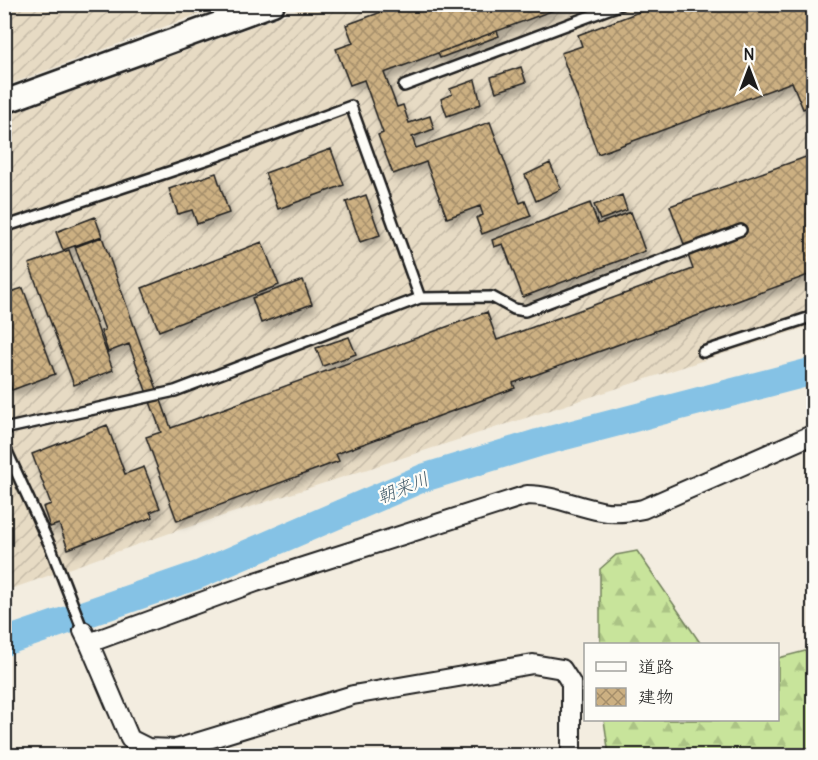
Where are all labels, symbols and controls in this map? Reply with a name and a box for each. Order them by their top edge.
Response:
north arrow [719,39,779,99]
text: N [743,44,755,64]
water label: 朝来川 [373,467,432,508]
legend [584,643,779,721]
text: 道路 [638,655,674,678]
text: 建物 [638,685,674,708]

